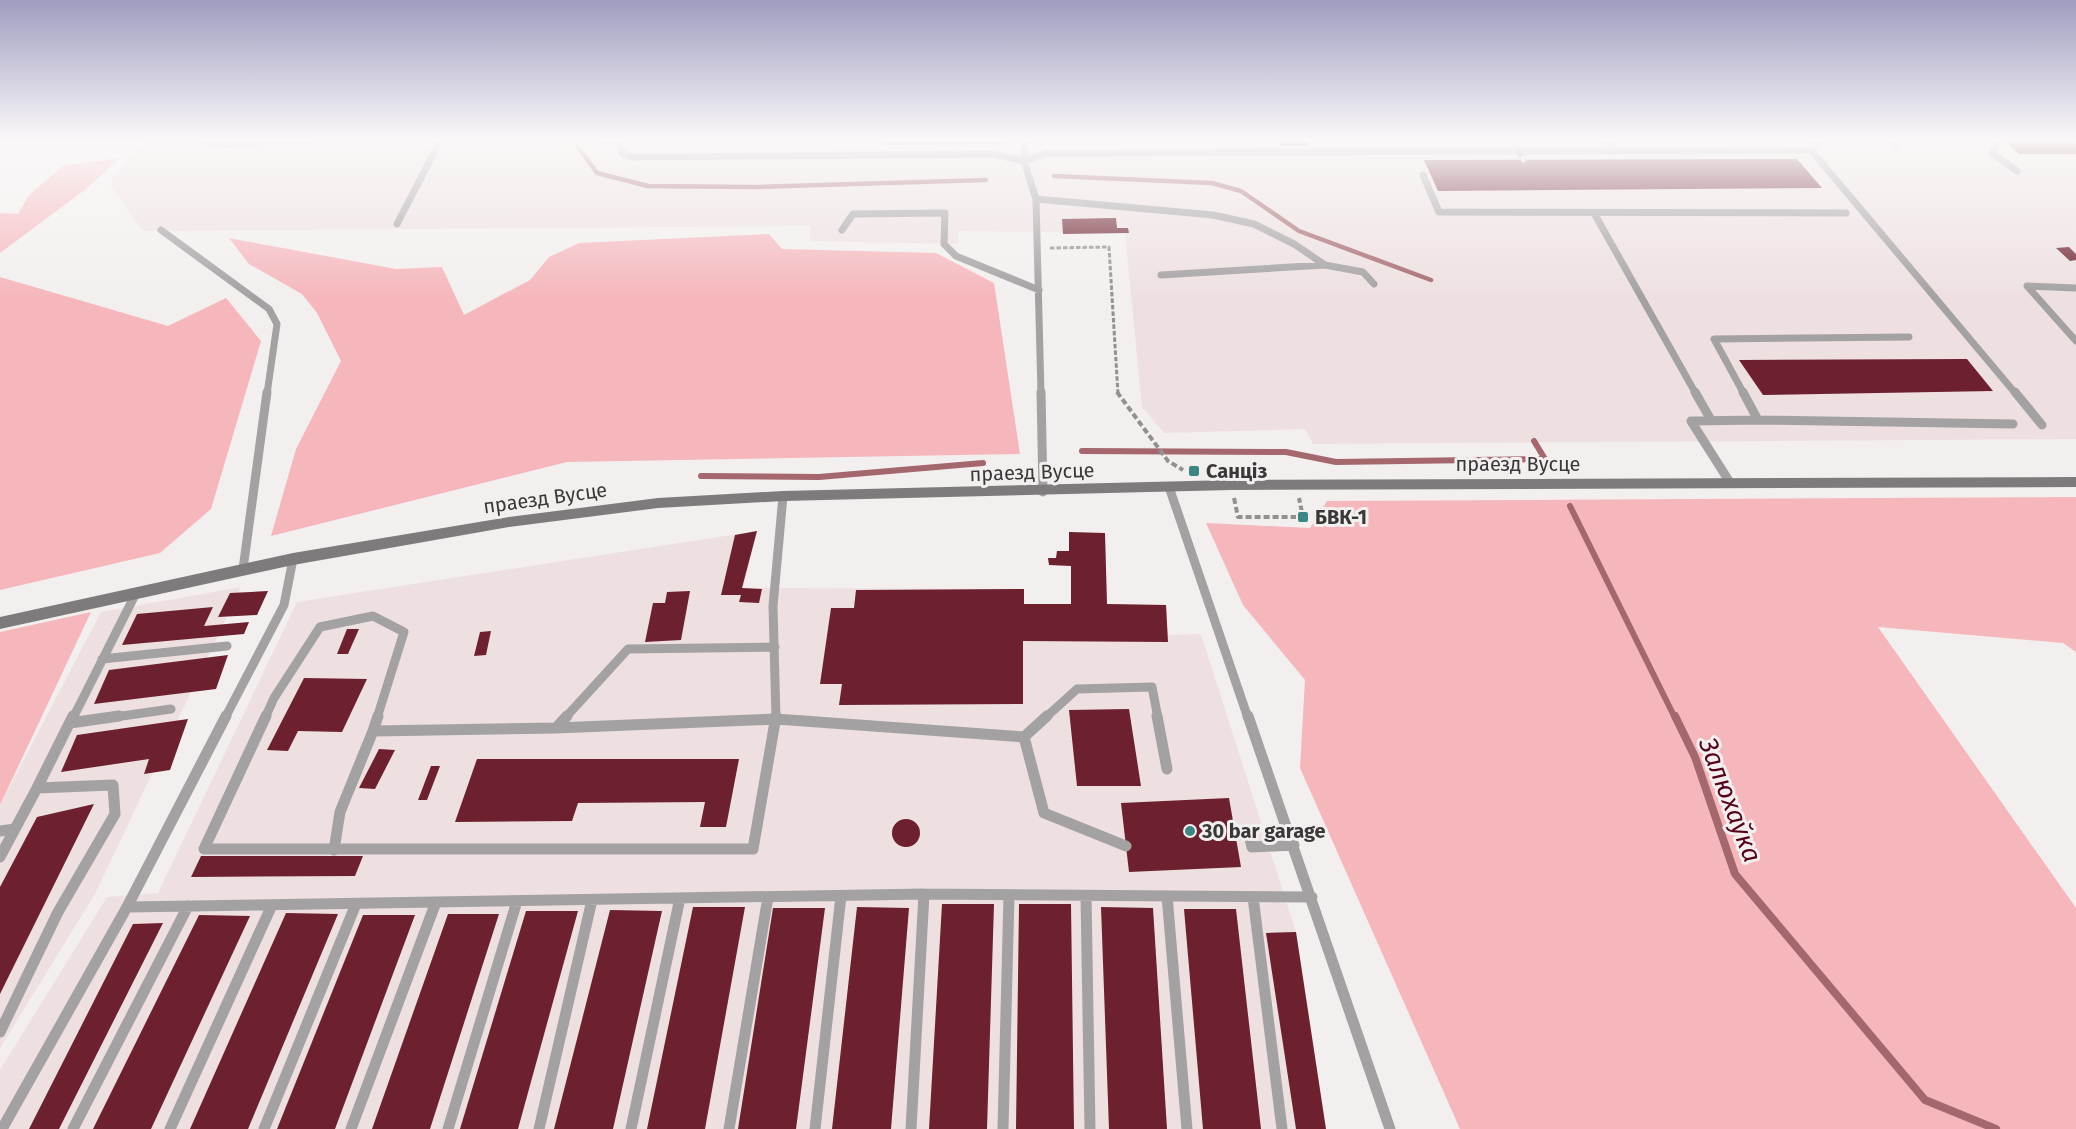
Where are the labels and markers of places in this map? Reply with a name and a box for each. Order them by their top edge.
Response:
place label: Санціз [1206,459,1268,483]
marker: Санціз [1187,464,1201,478]
place label: БВК-1 [1315,505,1367,529]
marker: БВК-1 [1296,510,1310,524]
place label: 30 bar garage [1201,819,1326,843]
marker: 30 bar garage [1183,824,1197,838]

